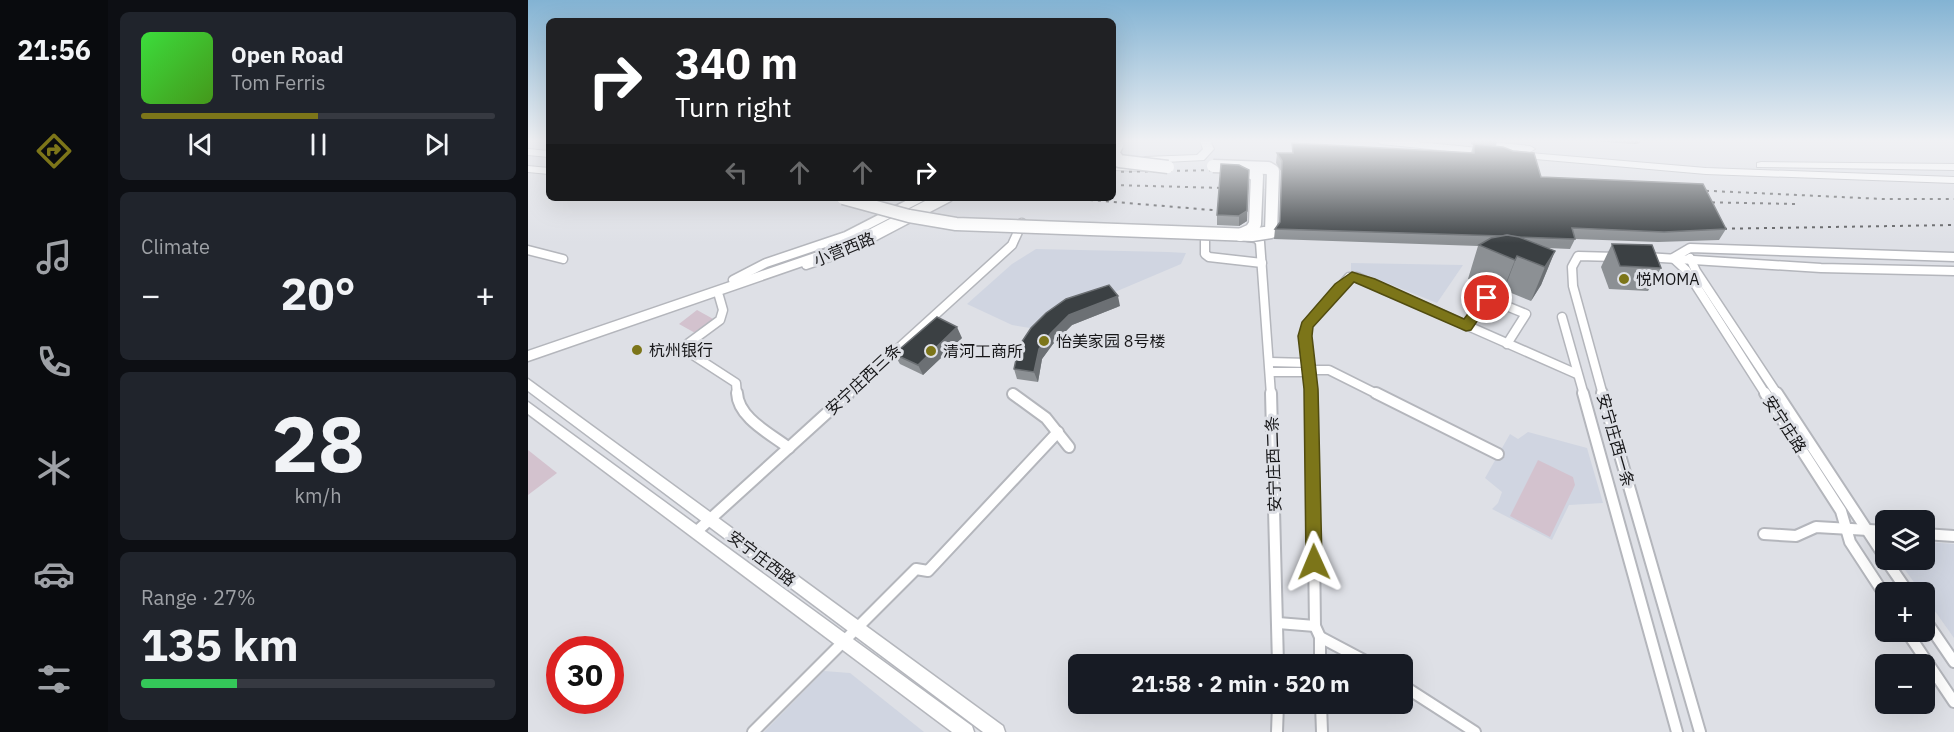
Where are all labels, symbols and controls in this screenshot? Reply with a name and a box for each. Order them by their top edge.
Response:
text: 21:56 [17,32,91,67]
text: 340 m [675,36,798,91]
text: Open Road [231,40,344,69]
icon: right [576,42,654,120]
text: Tom Ferris [231,69,326,96]
text: Turn right [675,89,792,124]
icon: previous [184,128,217,161]
icon: pause [302,128,335,161]
icon: next [420,128,453,161]
icon: directions [33,130,75,172]
icon: left [720,156,753,189]
icon: ahead [783,156,816,189]
icon: ahead [846,156,879,189]
icon: right [909,156,942,189]
street label: 小营西路 [811,228,877,270]
text: Climate [141,233,210,260]
icon: music [33,236,75,278]
text: 20° [280,264,356,322]
place label: 悦MOMA [1636,269,1700,289]
pin [1461,272,1512,323]
marker: 悦MOMA [1617,272,1631,286]
text: − [141,273,161,316]
text: + [475,273,495,316]
icon: arrive [1470,281,1503,314]
place label: 怡美家园 8号楼 [1056,331,1165,351]
marker: 怡美家园 8号楼 [1037,334,1051,348]
street label: 安宁庄西三条 [821,339,905,419]
place label: 杭州银行 [649,340,713,360]
icon: phone [33,341,75,383]
place label: 清河工商所 [943,341,1023,361]
marker: 杭州银行 [630,343,644,357]
marker: 清河工商所 [924,344,938,358]
street label: 安宁庄西一条 [1593,391,1639,489]
text: 28 [271,392,365,493]
street label: 安宁庄路 [1759,392,1811,456]
street label: 安宁庄西二条 [1261,416,1285,512]
icon: climate [33,447,75,489]
text: km/h [294,482,342,509]
map controls [1875,510,1935,714]
button: layers [1875,510,1935,570]
street label: 安宁庄西路 [724,526,800,590]
position arrow [1282,530,1346,594]
icon: car [33,553,75,595]
button: + [1875,582,1935,642]
text: Range · 27% [141,584,256,611]
text: 135 km [141,615,299,673]
speed limit sign: 30 [546,636,624,714]
button: − [1875,654,1935,714]
icon: filters [33,658,75,700]
text: 21:58 · 2 min · 520 m [1131,669,1350,698]

